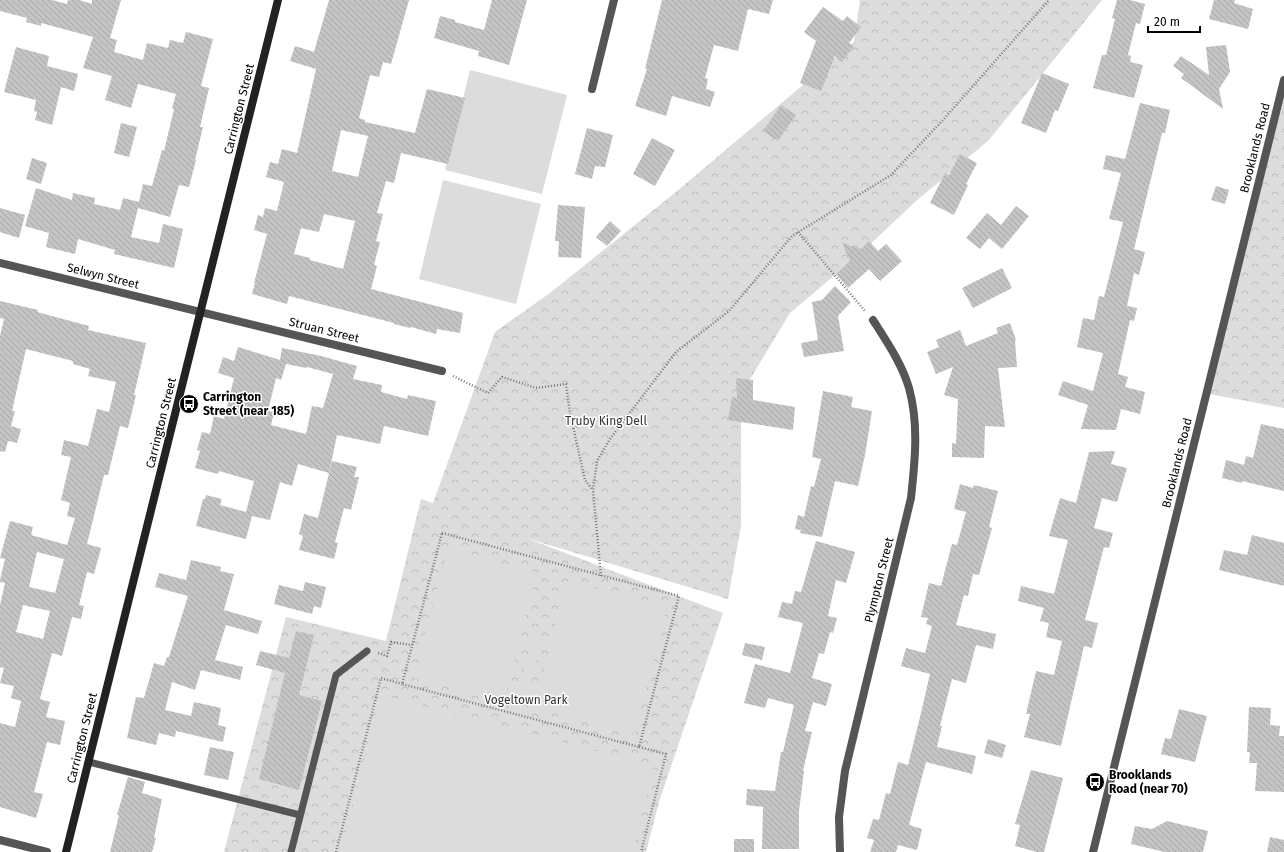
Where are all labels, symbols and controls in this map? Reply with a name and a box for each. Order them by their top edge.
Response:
scale bar [1148,8,1200,34]
text: 20 m [1154,15,1180,29]
street label: Carrington Street [221,62,257,156]
street label: Brooklands Road [1237,101,1273,195]
street label: Selwyn Street [65,260,141,292]
street label: Struan Street [287,315,361,346]
street label: Carrington Street [143,376,179,470]
place label: Carrington Street (near 185) [203,390,294,418]
bus stop icon: Carrington Street (near 185) [178,393,200,415]
park label: Truby King Dell [565,414,647,428]
street label: Brooklands Road [1159,416,1195,510]
street label: Plympton Street [862,535,897,624]
street label: Carrington Street [64,691,100,785]
park label: Vogeltown Park [484,693,568,707]
place label: Brooklands Road (near 70) [1109,768,1188,796]
bus stop icon: Brooklands Road (near 70) [1084,771,1106,793]

